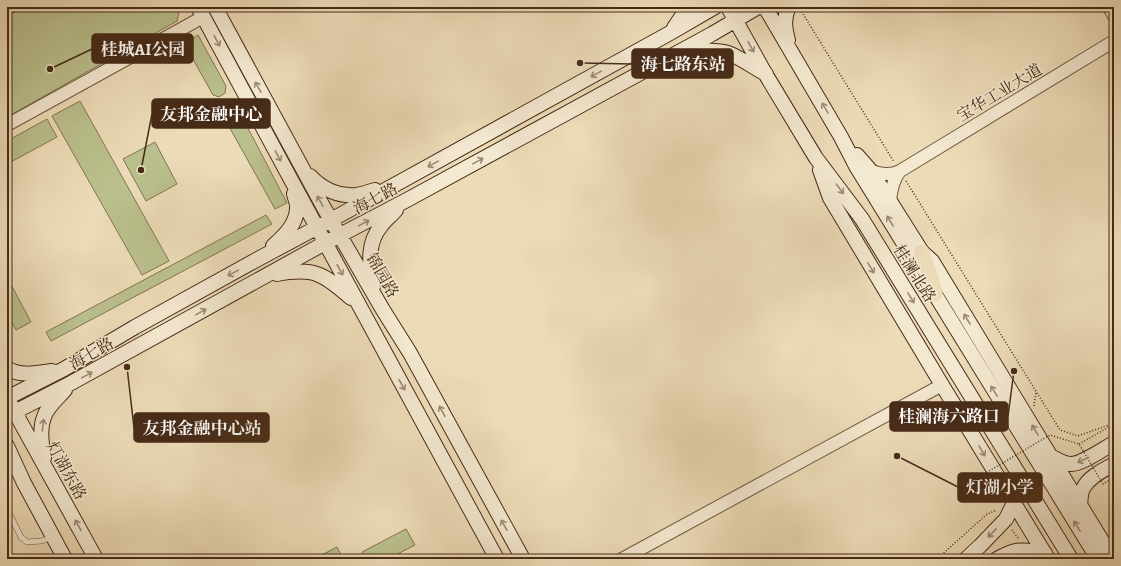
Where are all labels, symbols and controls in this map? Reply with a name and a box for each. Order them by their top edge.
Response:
callout: 桂城AI公园 [92,34,193,63]
one-way arrow [213,35,221,47]
text: 桂城AI公园 [101,38,185,61]
one-way arrow [748,41,756,53]
callout: 海七路东站 [632,49,733,78]
text: 海七路东站 [641,53,726,76]
street label: 宝华工业大道 [953,59,1046,127]
one-way arrow [590,70,602,78]
one-way arrow [254,81,262,93]
callout: 友邦金融中心 [152,99,270,128]
one-way arrow [820,102,828,114]
text: 友邦金融中心 [160,103,262,126]
one-way arrow [275,150,282,162]
one-way arrow [472,157,484,165]
one-way arrow [427,161,439,168]
street label: 海七路 [349,178,402,220]
one-way arrow [836,184,844,195]
one-way arrow [316,196,324,208]
one-way arrow [885,215,893,227]
one-way arrow [358,219,370,226]
street label: 桂澜北路 [888,241,940,307]
street label: 锦园路 [361,249,404,302]
one-way arrow [868,262,876,274]
one-way arrow [336,264,344,276]
one-way arrow [227,270,239,277]
one-way arrow [907,292,915,304]
one-way arrow [195,308,207,315]
one-way arrow [963,314,971,325]
street label: 海七路 [65,333,118,375]
one-way arrow [81,370,93,378]
one-way arrow [399,378,406,390]
one-way arrow [990,385,998,397]
callout: 桂澜海六路口 [890,402,1008,431]
one-way arrow [437,405,445,417]
text: 桂澜海六路口 [898,405,1000,428]
callout: 友邦金融中心站 [134,413,269,442]
text: 友邦金融中心站 [143,417,262,440]
one-way arrow [39,419,47,432]
one-way arrow [1030,424,1038,436]
street label: 灯湖东路 [41,437,91,504]
one-way arrow [978,445,986,456]
one-way arrow [1077,457,1089,464]
callout: 灯湖小学 [958,473,1042,502]
text: 灯湖小学 [966,476,1034,499]
one-way arrow [73,519,81,531]
one-way arrow [500,519,507,531]
one-way arrow [1073,520,1081,532]
one-way arrow [988,528,997,538]

